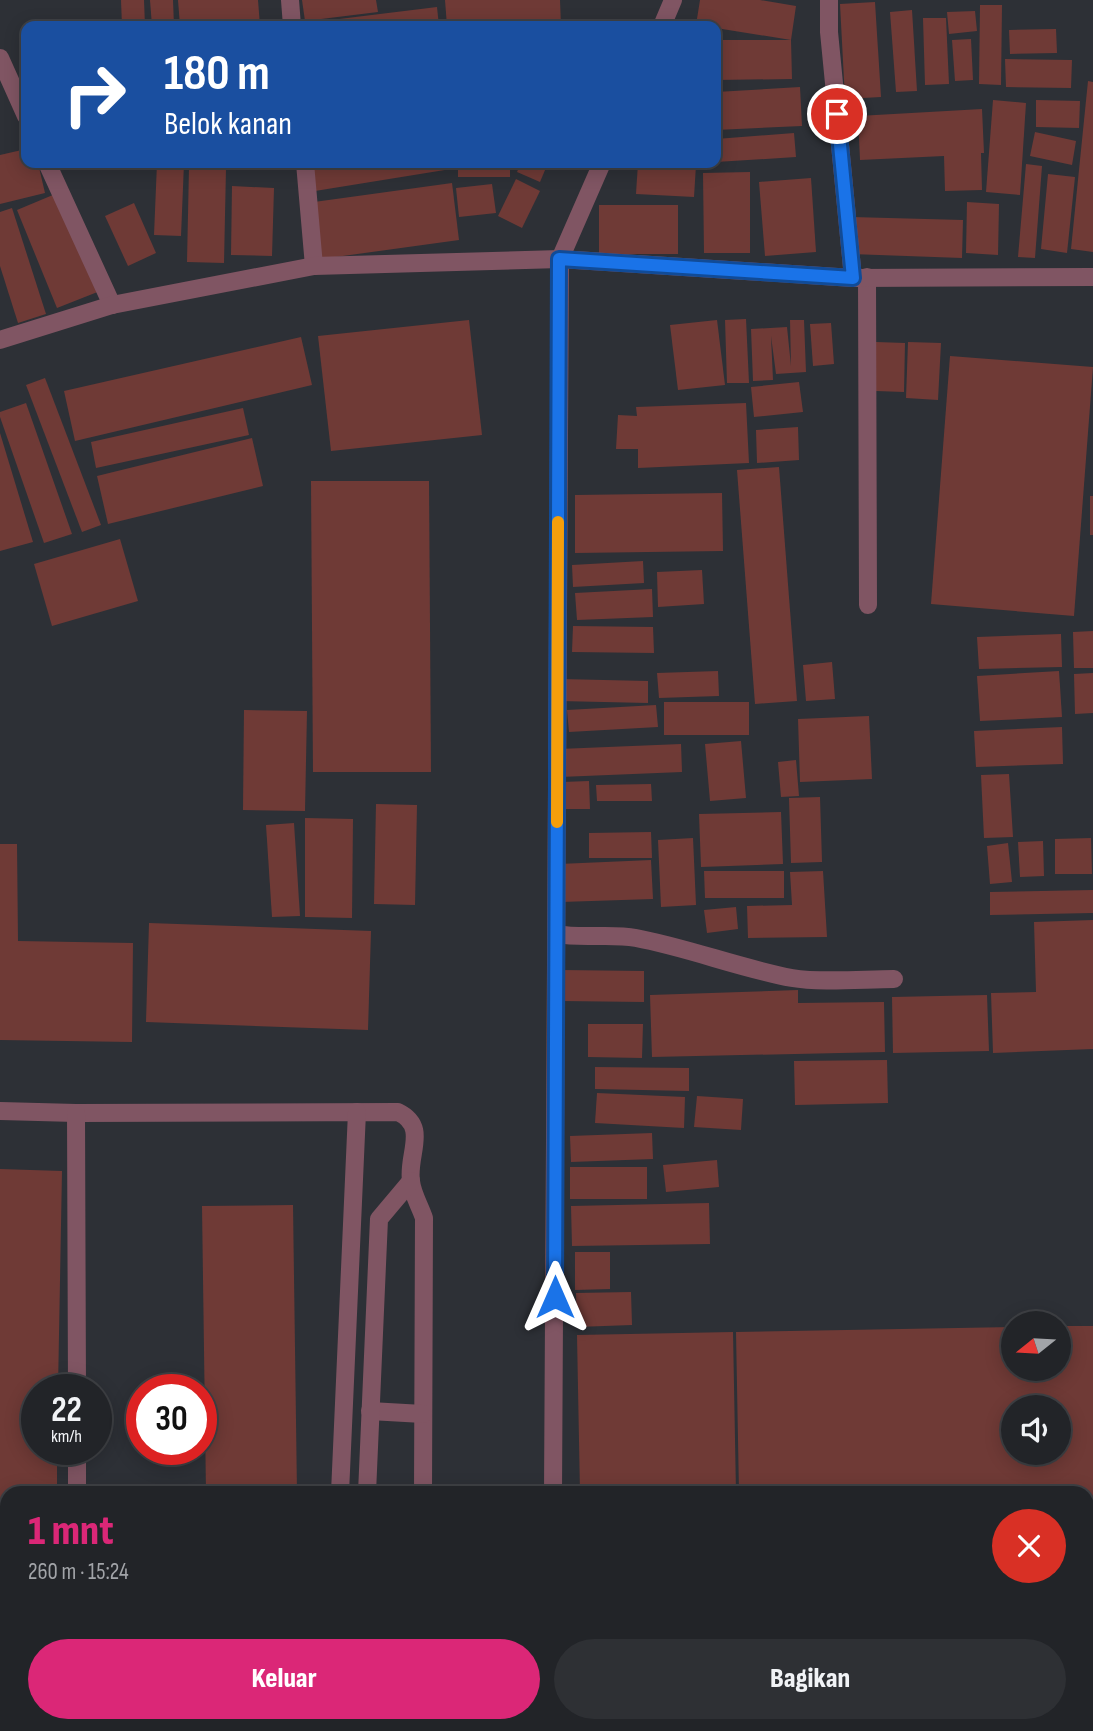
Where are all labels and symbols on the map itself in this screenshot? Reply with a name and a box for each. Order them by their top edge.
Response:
pin [807,84,867,144]
position arrow [518,1260,592,1334]
north arrow [1001,1311,1071,1381]
speed limit sign: 30 [126,1374,217,1465]

